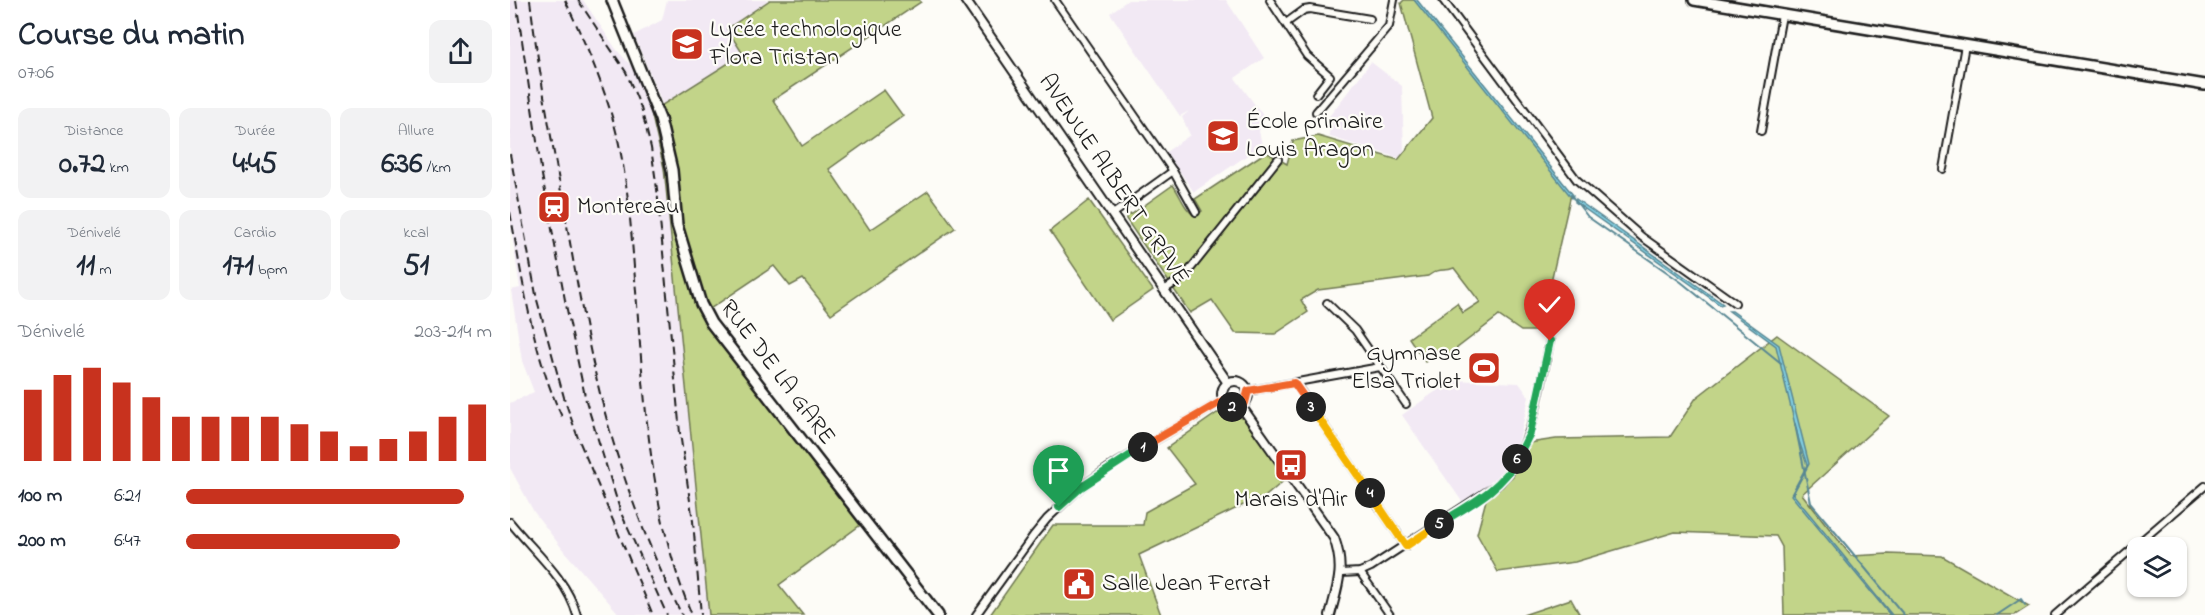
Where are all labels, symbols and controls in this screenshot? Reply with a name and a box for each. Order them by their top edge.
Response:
text: Course du matin [18,12,244,60]
place label: Lycée technologique Flora Tristan [709,13,902,76]
button: share [429,20,492,83]
school or university icon: Lycée technologique Flora Tristan [669,26,705,62]
text: 07:06 [18,59,54,88]
street label: AVENUE ALBERT GRAVÉ [1029,67,1197,293]
place label: École primaire Louis Aragon [1246,105,1383,168]
school or university icon: École primaire Louis Aragon [1205,118,1241,154]
text: Distance [65,119,123,143]
text: Durée [235,119,275,143]
text: Allure [398,119,434,143]
text: 0.72 [59,143,105,187]
text: 4:45 [233,143,277,187]
text: 6:36 [381,143,422,187]
text: km [105,156,129,180]
text: /km [422,156,451,180]
station icon: Montereau [536,189,572,225]
place label: Montereau [577,190,680,225]
text: Dénivelé [67,221,121,245]
text: Cardio [234,221,276,245]
text: kcal [403,221,429,245]
text: 11 [76,245,95,289]
text: 171 [222,245,254,289]
text: 51 [403,245,429,289]
text: m [95,258,112,282]
text: bpm [254,258,288,282]
pin [1524,279,1575,341]
icon: check [1533,288,1566,321]
street label: RUE DE LA GARE [711,293,843,453]
text: Dénivelé [18,318,85,347]
text: 203–214 m [414,318,492,347]
place label: Gymnase Elsa Triolet [1351,337,1461,400]
sports icon: Gymnase Elsa Triolet [1466,350,1502,386]
pin: 2 [1217,392,1247,422]
pin: 3 [1296,392,1326,422]
text: 2 [1228,395,1236,419]
text: 3 [1308,395,1314,419]
pin: 1 [1128,432,1158,462]
text: 1 [1140,435,1146,459]
pin: 6 [1502,444,1532,474]
pin [1033,445,1084,507]
bus stop icon: Marais d'Air [1273,447,1309,483]
text: 6 [1513,447,1521,471]
icon: arrive [1042,454,1075,487]
pin: 4 [1355,478,1385,508]
text: 4 [1367,481,1373,505]
text: 100 m [18,482,62,511]
text: 6:21 [114,482,141,511]
place label: Marais d'Air [1235,483,1348,518]
pin: 5 [1424,509,1454,539]
text: 5 [1434,512,1444,536]
text: 200 m [18,527,66,556]
text: 6:47 [114,527,141,556]
map controls [2127,537,2187,597]
button: layers [2127,537,2187,597]
public building icon: Salle Jean Ferrat [1061,566,1097,602]
place label: Salle Jean Ferrat [1102,567,1271,602]

